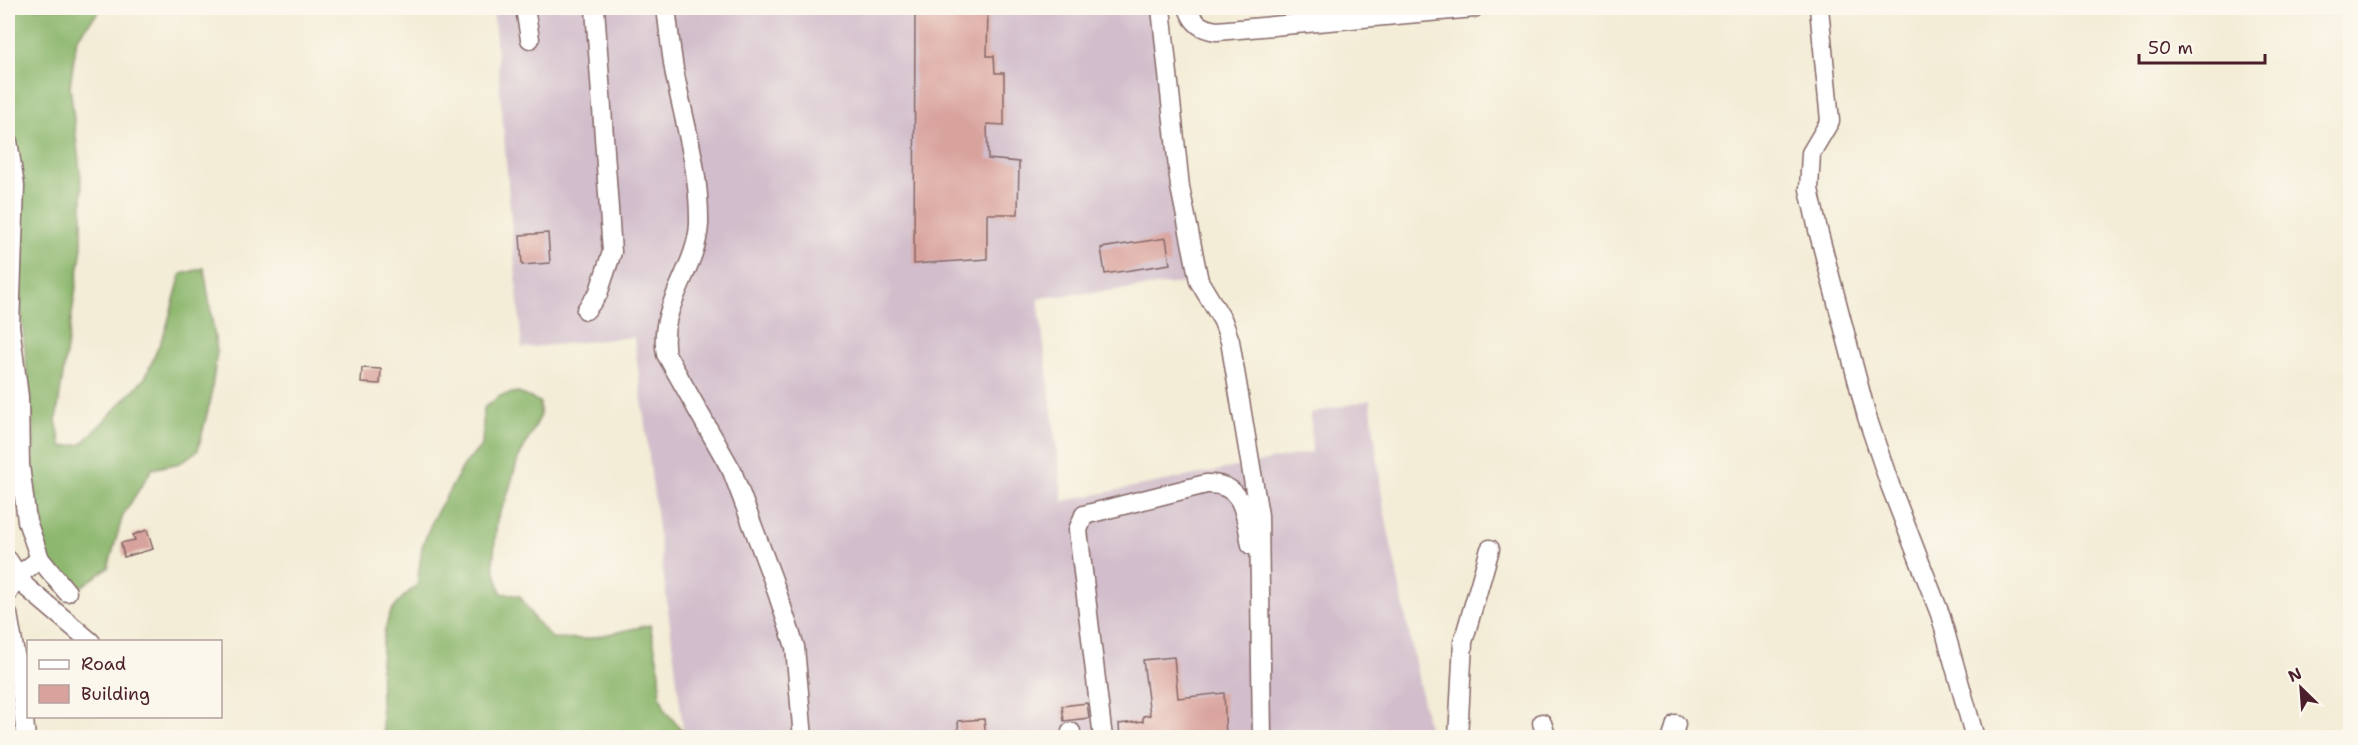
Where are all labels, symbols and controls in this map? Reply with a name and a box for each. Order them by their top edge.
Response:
scale bar [2139,27,2265,65]
text: 50 m [2148,36,2193,60]
legend [27,640,222,718]
text: Road [81,652,126,676]
north arrow [2271,658,2331,718]
text: N [2285,663,2305,687]
text: Building [81,682,150,706]

